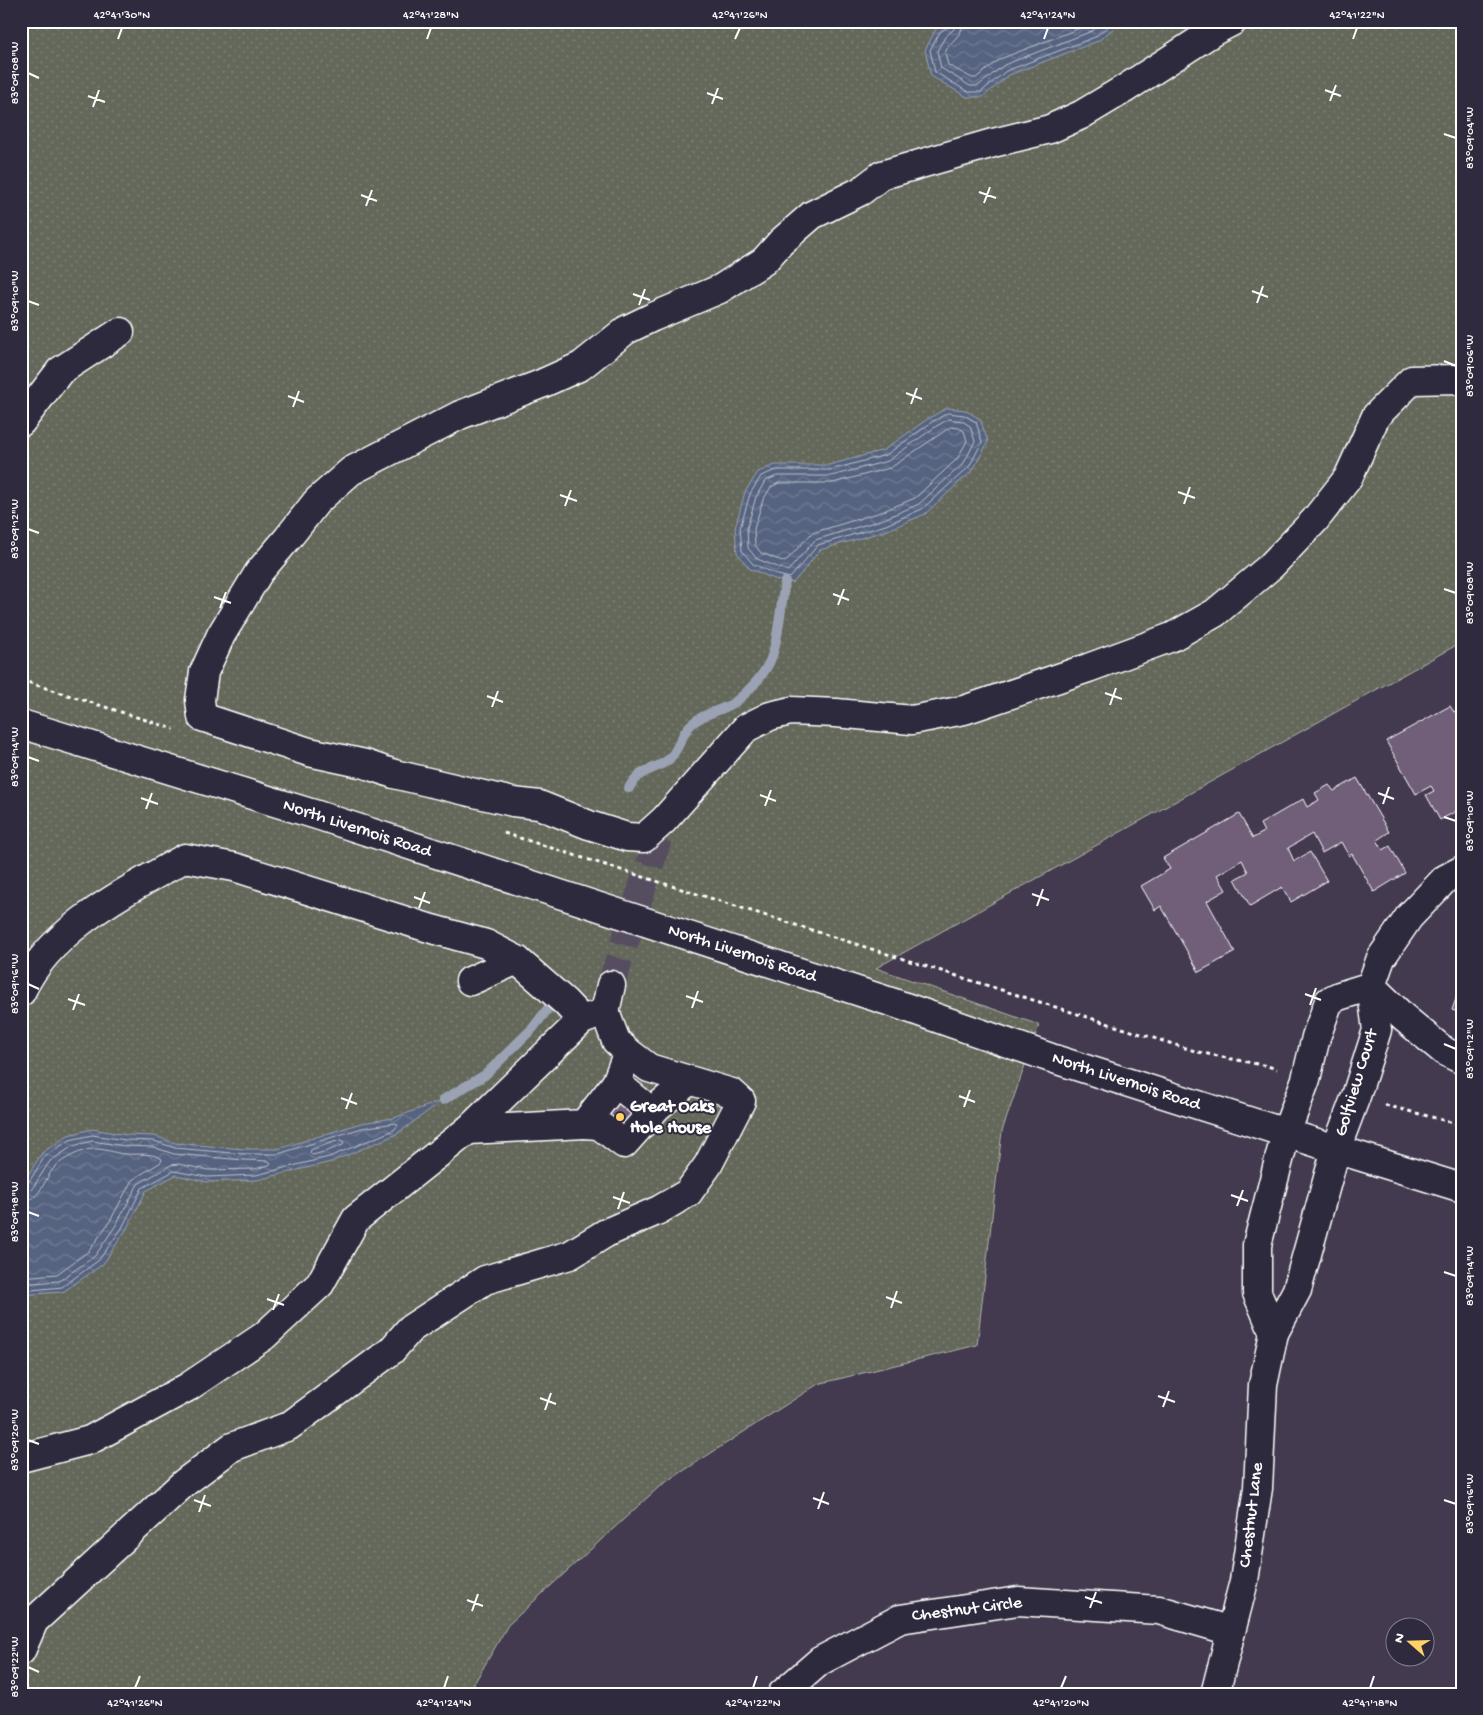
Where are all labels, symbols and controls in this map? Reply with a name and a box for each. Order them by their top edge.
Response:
text: 42°41'30"N [94,9,150,23]
text: 42°41'28"N [403,9,459,23]
text: 42°41'26"N [712,9,768,23]
text: 42°41'24"N [1021,9,1076,23]
text: 42°41'22"N [1329,9,1385,23]
text: 83°09'08"W [9,42,23,104]
text: 83°09'04"W [1464,107,1478,169]
text: 83°09'10"W [9,271,23,331]
text: 83°09'06"W [1464,335,1478,397]
text: 83°09'12"W [9,499,23,559]
text: 83°09'08"W [1464,562,1478,624]
text: 83°09'14"W [9,727,23,787]
text: 83°09'10"W [1464,791,1478,851]
street label: North Livernois Road [280,795,435,863]
street label: North Livernois Road [665,920,820,988]
text: 83°09'16"W [9,954,23,1014]
text: 83°09'12"W [1464,1019,1478,1079]
street label: Golfview Court [1331,1025,1384,1139]
street label: North Livernois Road [1049,1048,1204,1116]
place label: Great Oaks Hole House [630,1097,715,1139]
marker: Great Oaks Hole House [614,1111,626,1123]
text: 83°09'18"W [9,1182,23,1242]
text: 83°09'14"W [1464,1246,1478,1306]
text: 83°09'20"W [9,1409,23,1471]
street label: Chestnut Lane [1235,1461,1269,1569]
text: 83°09'16"W [1464,1474,1478,1534]
street label: Chestnut Circle [911,1593,1024,1627]
north arrow [1386,1618,1436,1668]
text: N [1391,1631,1410,1646]
text: 83°09'22"W [9,1636,23,1698]
text: 42°41'26"N [107,1697,163,1711]
text: 42°41'24"N [417,1697,472,1711]
text: 42°41'22"N [725,1697,781,1711]
text: 42°41'20"N [1033,1697,1089,1711]
text: 42°41'18"N [1343,1697,1398,1711]

